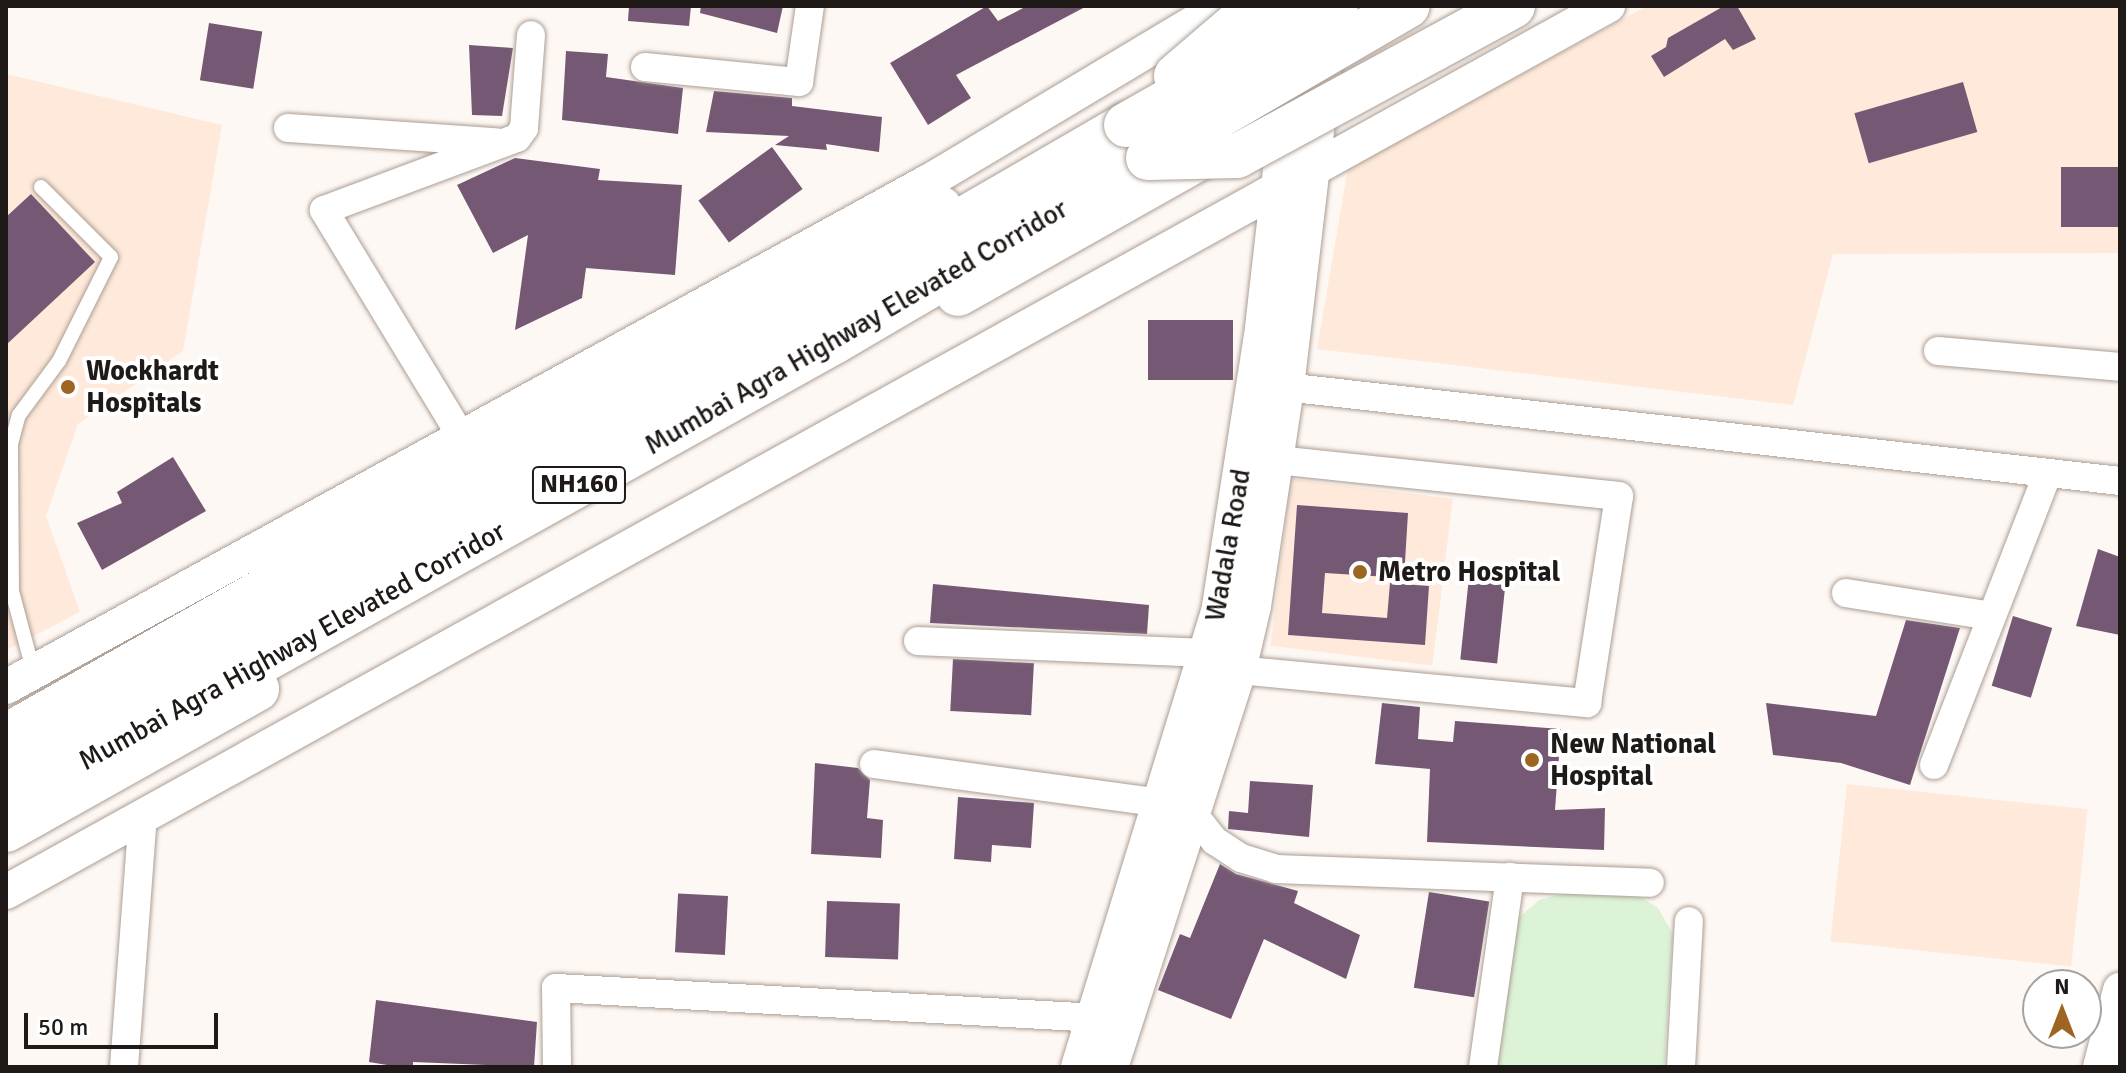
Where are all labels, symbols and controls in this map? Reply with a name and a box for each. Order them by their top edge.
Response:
street label: Mumbai Agra Highway Elevated Corridor [639,192,1073,462]
place label: Wockhardt Hospitals [86,354,219,420]
marker: Wockhardt Hospitals [57,376,79,398]
road number: NH160 [531,463,627,507]
street label: Wadala Road [1198,466,1258,624]
street label: Mumbai Agra Highway Elevated Corridor [73,514,511,778]
place label: Metro Hospital [1378,555,1560,589]
marker: Metro Hospital [1349,561,1371,583]
place label: New National Hospital [1550,727,1716,793]
marker: New National Hospital [1521,749,1543,771]
north arrow [2022,969,2102,1049]
text: N [2054,973,2070,1000]
scale bar [28,997,222,1047]
text: 50 m [38,1012,88,1042]

